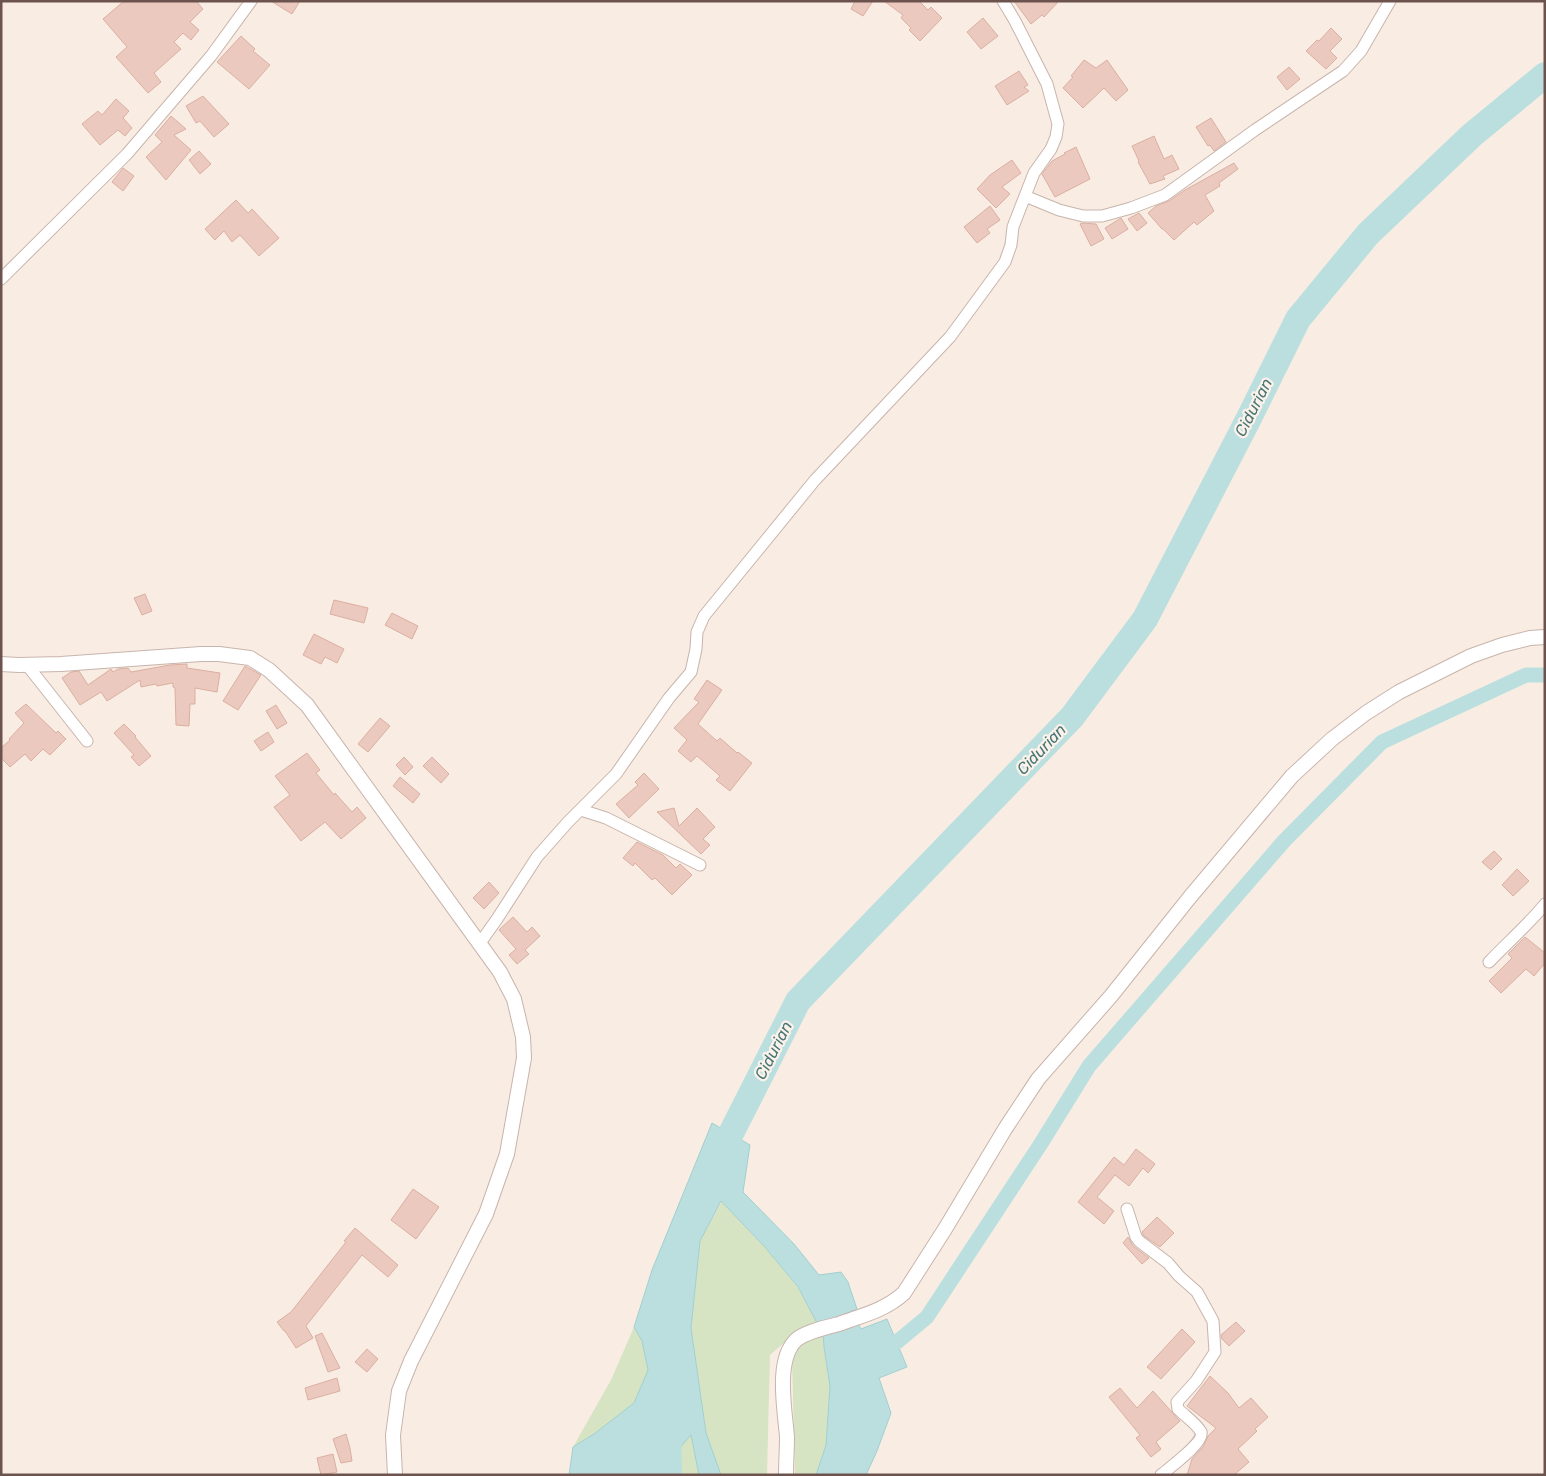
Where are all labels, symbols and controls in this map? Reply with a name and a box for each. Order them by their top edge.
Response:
water label: Cidurian [1231,375,1276,439]
water label: Cidurian [1013,720,1070,779]
water label: Cidurian [751,1018,796,1082]

